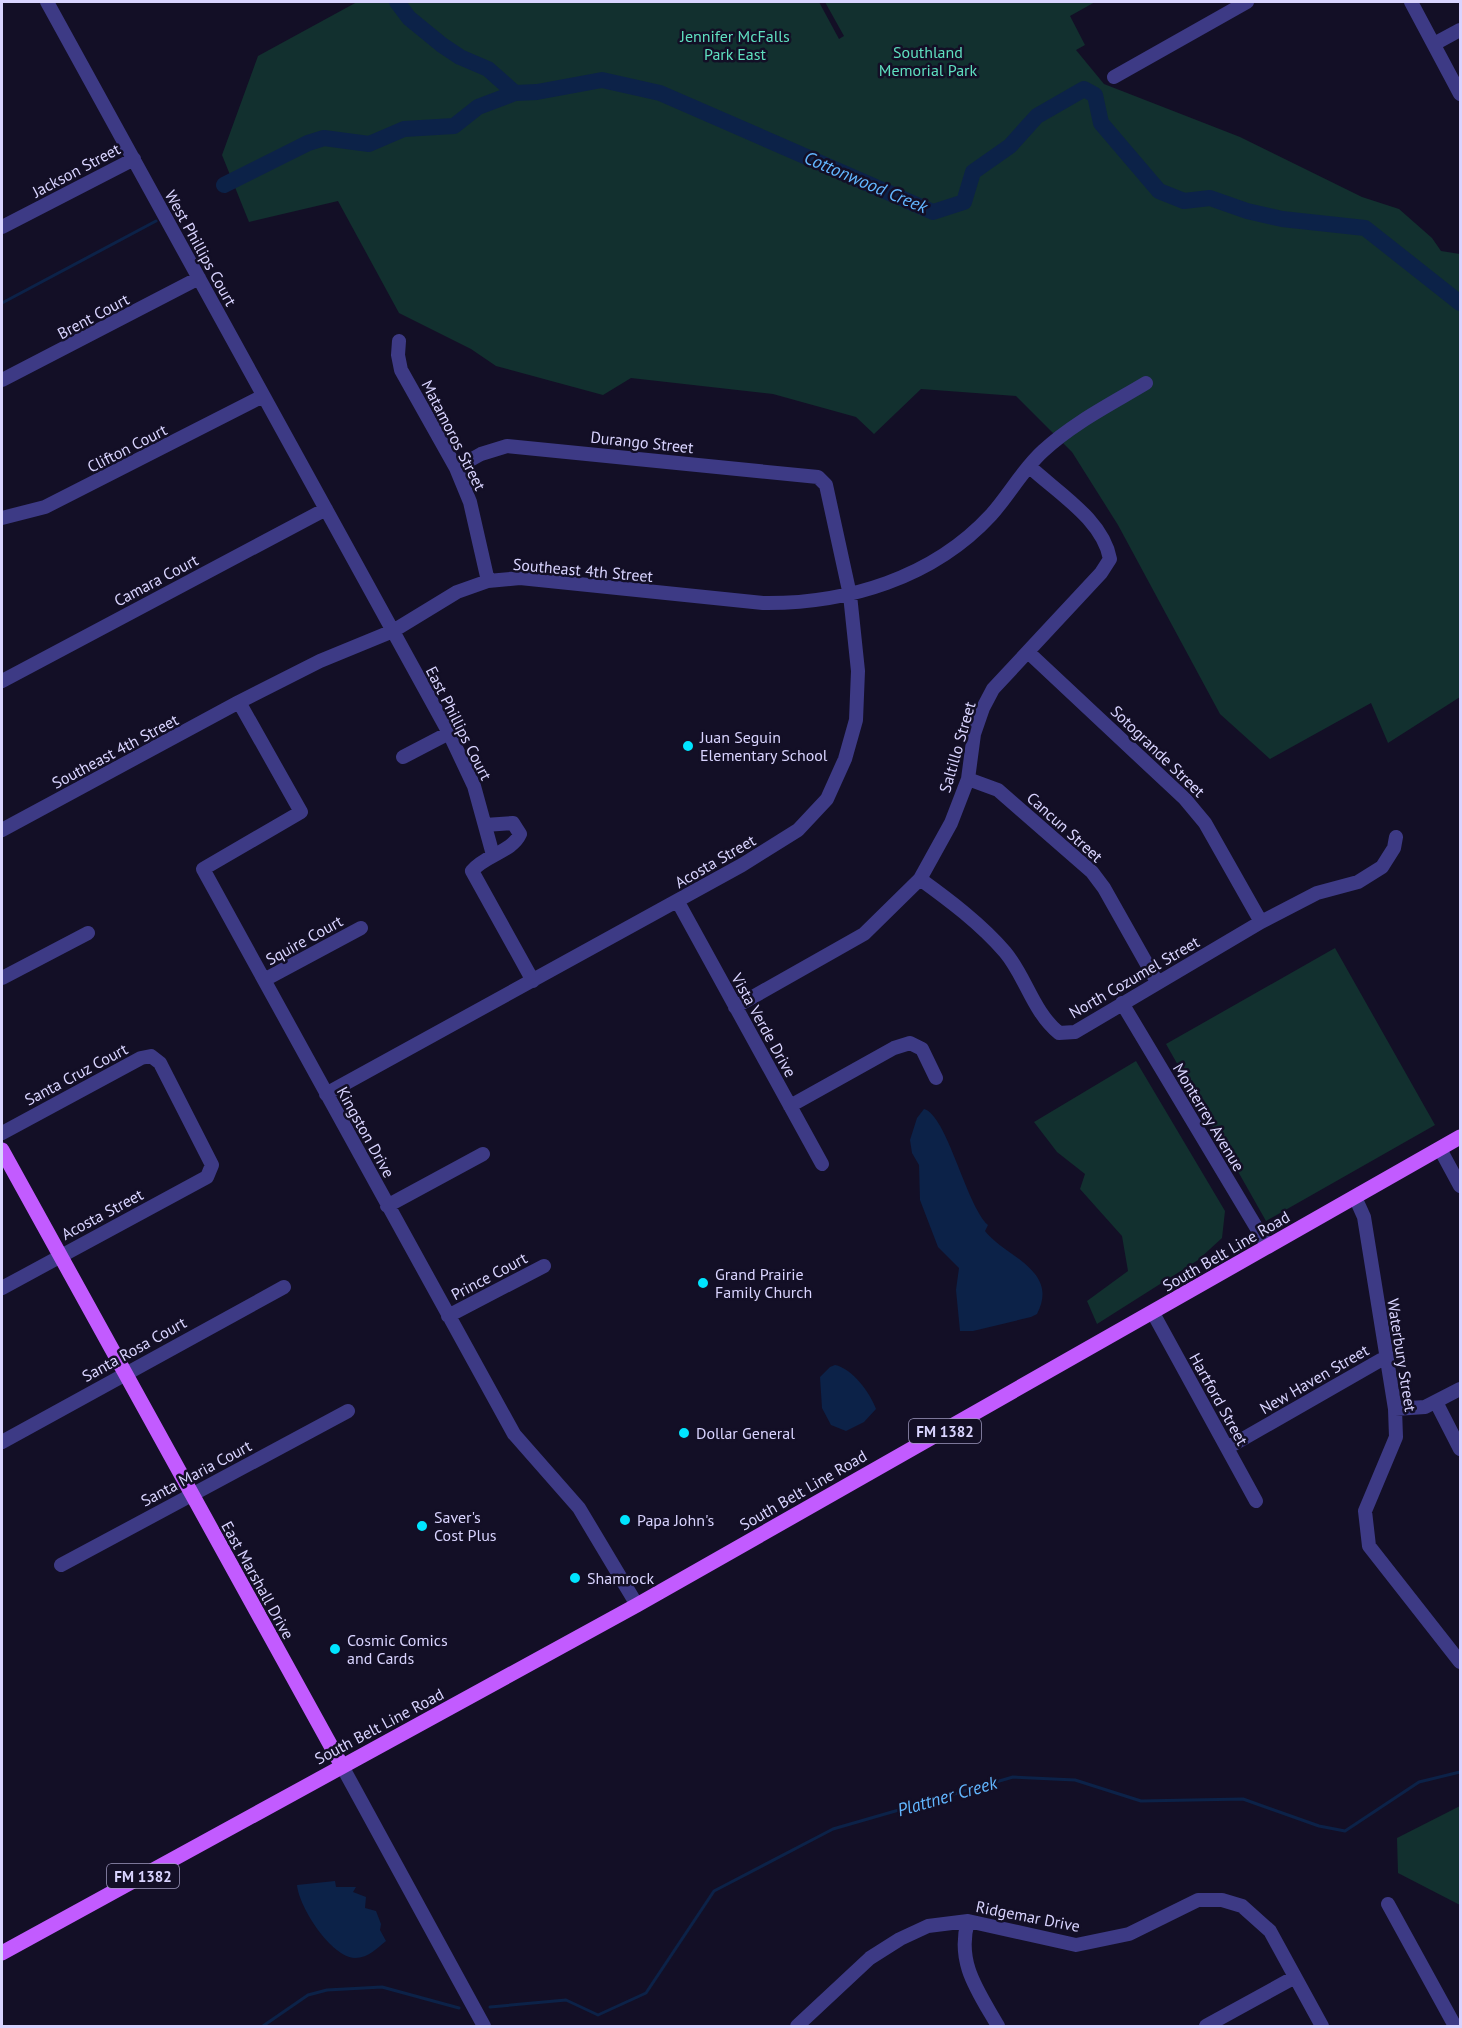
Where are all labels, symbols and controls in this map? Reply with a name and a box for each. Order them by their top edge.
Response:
park label: Jennifer McFalls Park East [679,26,790,64]
park label: Southland Memorial Park [879,42,978,80]
street label: Jackson Street [28,138,124,202]
water label: Cottonwood Creek [801,146,932,219]
street label: West Phillips Court [161,186,241,310]
street label: Brent Court [54,288,133,343]
street label: Matamoros Street [418,376,491,494]
street label: Clifton Court [84,419,171,477]
street label: Durango Street [589,427,695,457]
street label: Camara Court [110,549,202,611]
street label: Southeast 4th Street [512,554,654,586]
street label: East Phillips Court [422,663,497,784]
street label: Saltillo Street [934,699,980,795]
street label: Sotogrande Street [1107,701,1210,801]
street label: Southeast 4th Street [48,709,182,793]
place label: Juan Seguin Elementary School [699,727,828,765]
marker: Juan Seguin Elementary School [681,739,695,753]
street label: Cancun Street [1023,788,1108,867]
street label: Acosta Street [671,830,759,892]
street label: Squire Court [262,910,347,969]
street label: North Cozumel Street [1065,931,1203,1022]
street label: Vista Verde Drive [727,969,801,1081]
street label: Santa Cruz Court [21,1038,131,1110]
street label: Monterrey Avenue [1169,1059,1249,1175]
street label: Kingston Drive [333,1083,399,1181]
street label: Acosta Street [58,1184,147,1244]
street label: South Belt Line Road [1159,1206,1293,1296]
street label: Prince Court [448,1247,531,1304]
place label: Grand Prairie Family Church [715,1264,812,1302]
marker: Grand Prairie Family Church [696,1276,710,1290]
street label: Waterbury Street [1383,1297,1421,1413]
street label: Santa Rosa Court [78,1312,190,1386]
street label: New Haven Street [1256,1339,1373,1418]
street label: Hartford Street [1185,1349,1253,1449]
road number: FM 1382 [909,1419,981,1443]
place label: Dollar General [696,1423,795,1443]
marker: Dollar General [677,1426,691,1440]
street label: Santa Maria Court [137,1435,255,1511]
street label: South Belt Line Road [736,1445,870,1535]
place label: Saver's Cost Plus [434,1507,497,1545]
place label: Papa John's [637,1510,714,1530]
marker: Papa John's [618,1513,632,1527]
street label: East Marshall Drive [217,1517,299,1643]
marker: Saver's Cost Plus [415,1519,429,1533]
place label: Shamrock [587,1568,654,1588]
marker: Shamrock [568,1571,582,1585]
place label: Cosmic Comics and Cards [347,1630,448,1668]
marker: Cosmic Comics and Cards [328,1642,342,1656]
street label: South Belt Line Road [311,1683,447,1769]
water label: Plattner Creek [894,1771,1000,1821]
road number: FM 1382 [107,1864,179,1888]
street label: Ridgemar Drive [974,1896,1082,1936]

